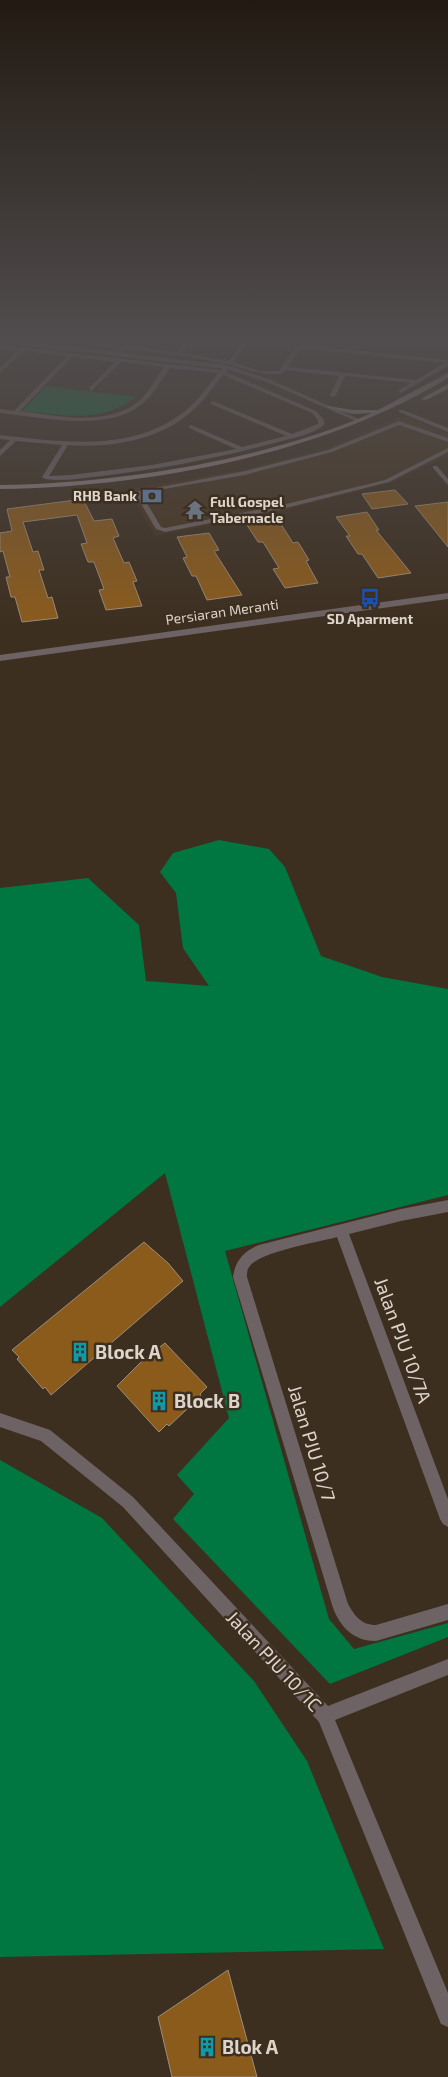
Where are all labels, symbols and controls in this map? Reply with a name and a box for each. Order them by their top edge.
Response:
bank icon: RHB Bank [141,485,163,507]
place label: RHB Bank [73,487,137,504]
place label: Full Gospel Tabernacle [210,493,284,526]
temple icon: Full Gospel Tabernacle [184,499,206,521]
bus stop icon: SD Aparment [359,587,381,609]
street label: Persiaran Meranti [164,595,280,628]
place label: SD Aparment [327,610,413,627]
street label: Jalan PJU 10/7A [370,1274,437,1406]
place label: Block A [95,1340,161,1363]
building icon: Block A [69,1341,91,1363]
street label: Jalan PJU 10/7 [284,1382,341,1504]
place label: Block B [174,1389,240,1412]
building icon: Block B [148,1390,170,1412]
street label: Jalan PJU 10/1C [222,1606,327,1716]
place label: Blok A [222,2035,279,2058]
building icon: Blok A [196,2036,218,2058]

